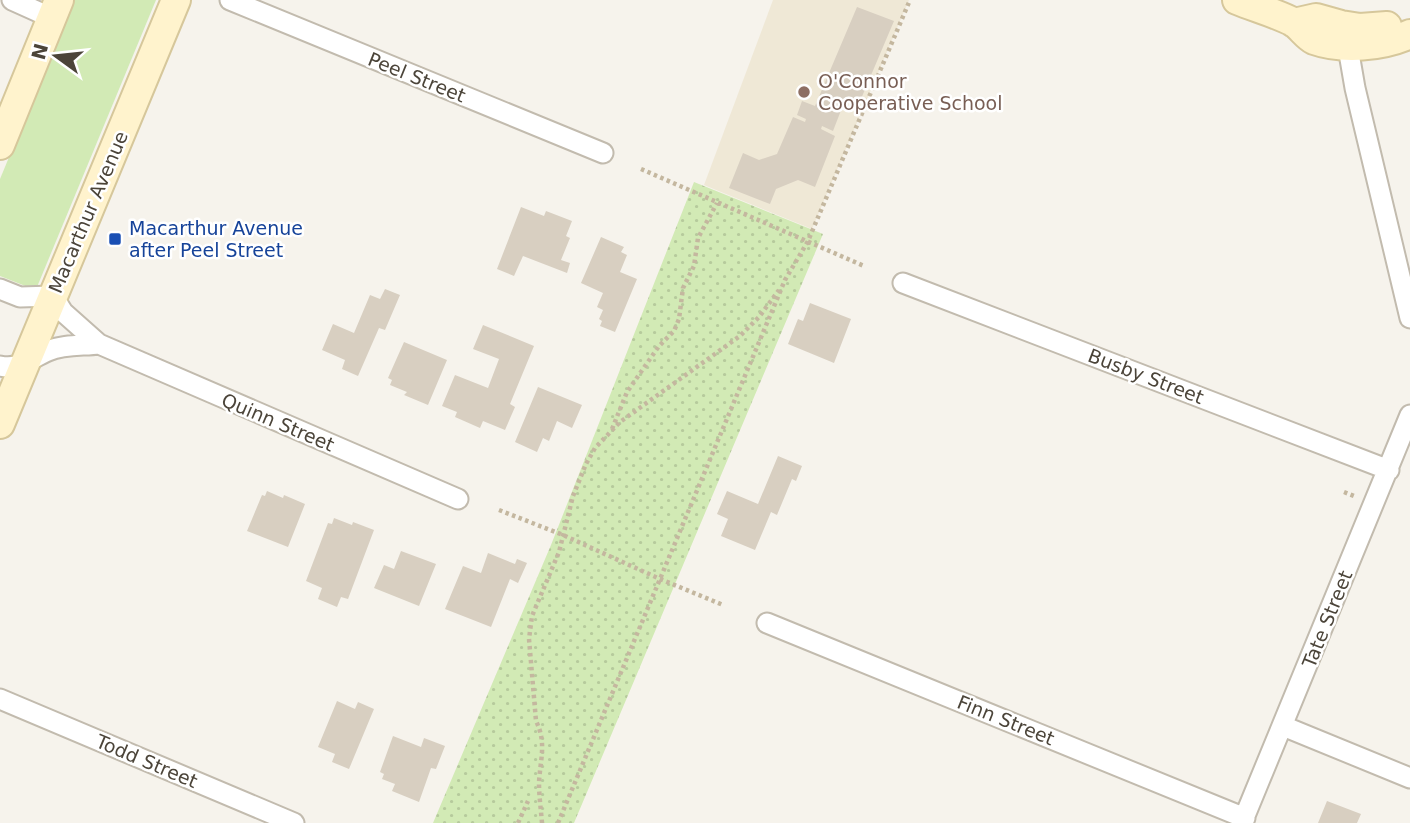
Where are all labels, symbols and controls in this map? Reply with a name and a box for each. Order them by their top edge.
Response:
north arrow [21,21,91,91]
text: N [27,41,52,62]
street label: Peel Street [365,47,469,107]
place label: O'Connor Cooperative School [818,70,1003,114]
marker: O'Connor Cooperative School [796,84,812,100]
street label: Macarthur Avenue [44,128,132,296]
place label: Macarthur Avenue after Peel Street [129,217,303,261]
marker: Macarthur Avenue after Peel Street [107,231,123,247]
street label: Busby Street [1085,344,1207,408]
street label: Quinn Street [218,388,338,456]
street label: Tate Street [1297,567,1356,672]
street label: Finn Street [954,691,1058,749]
street label: Todd Street [92,729,201,792]

